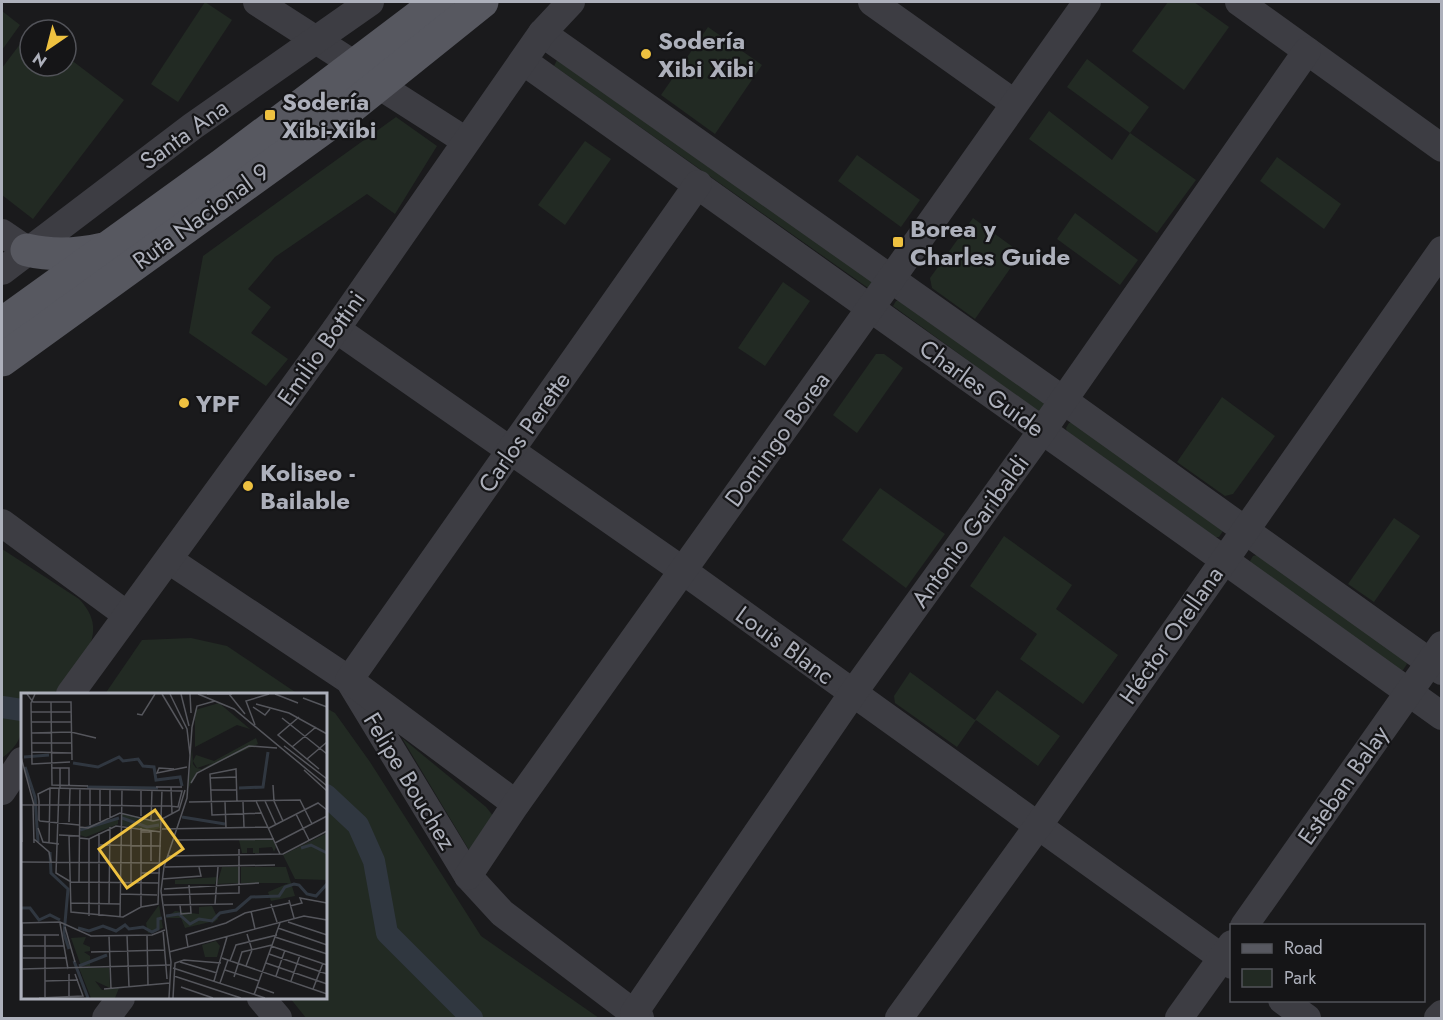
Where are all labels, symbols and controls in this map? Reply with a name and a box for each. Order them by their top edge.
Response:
north arrow [18,18,78,78]
place label: Sodería Xibi Xibi [658,23,754,86]
text: N [28,47,51,73]
marker: Sodería Xibi Xibi [639,47,653,61]
place label: Sodería Xibi-Xibi [282,84,376,147]
street label: Santa Ana [133,90,235,178]
marker: Sodería Xibi-Xibi [263,108,277,122]
street label: Ruta Nacional 9 [125,154,277,278]
place label: Borea y Charles Guide [910,211,1070,274]
marker: Borea y Charles Guide [891,235,905,249]
street label: Emilio Bottini [268,283,374,413]
street label: Charles Guide [912,331,1052,445]
street label: Carlos Perette [469,364,579,500]
street label: Domingo Borea [716,364,838,514]
place label: YPF [195,386,240,421]
marker: YPF [177,396,191,410]
street label: Antonio Garibaldi [902,447,1038,615]
place label: Koliseo - Bailable [260,455,355,518]
marker: Koliseo - Bailable [241,479,255,493]
street label: Héctor Orellana [1110,559,1232,711]
street label: Louis Blanc [729,597,841,693]
inset map [21,693,327,999]
street label: Felipe Bouchez [355,706,465,856]
street label: Esteban Balay [1289,718,1397,852]
legend [1230,924,1425,1002]
text: Road [1284,935,1323,961]
text: Park [1284,965,1316,991]

